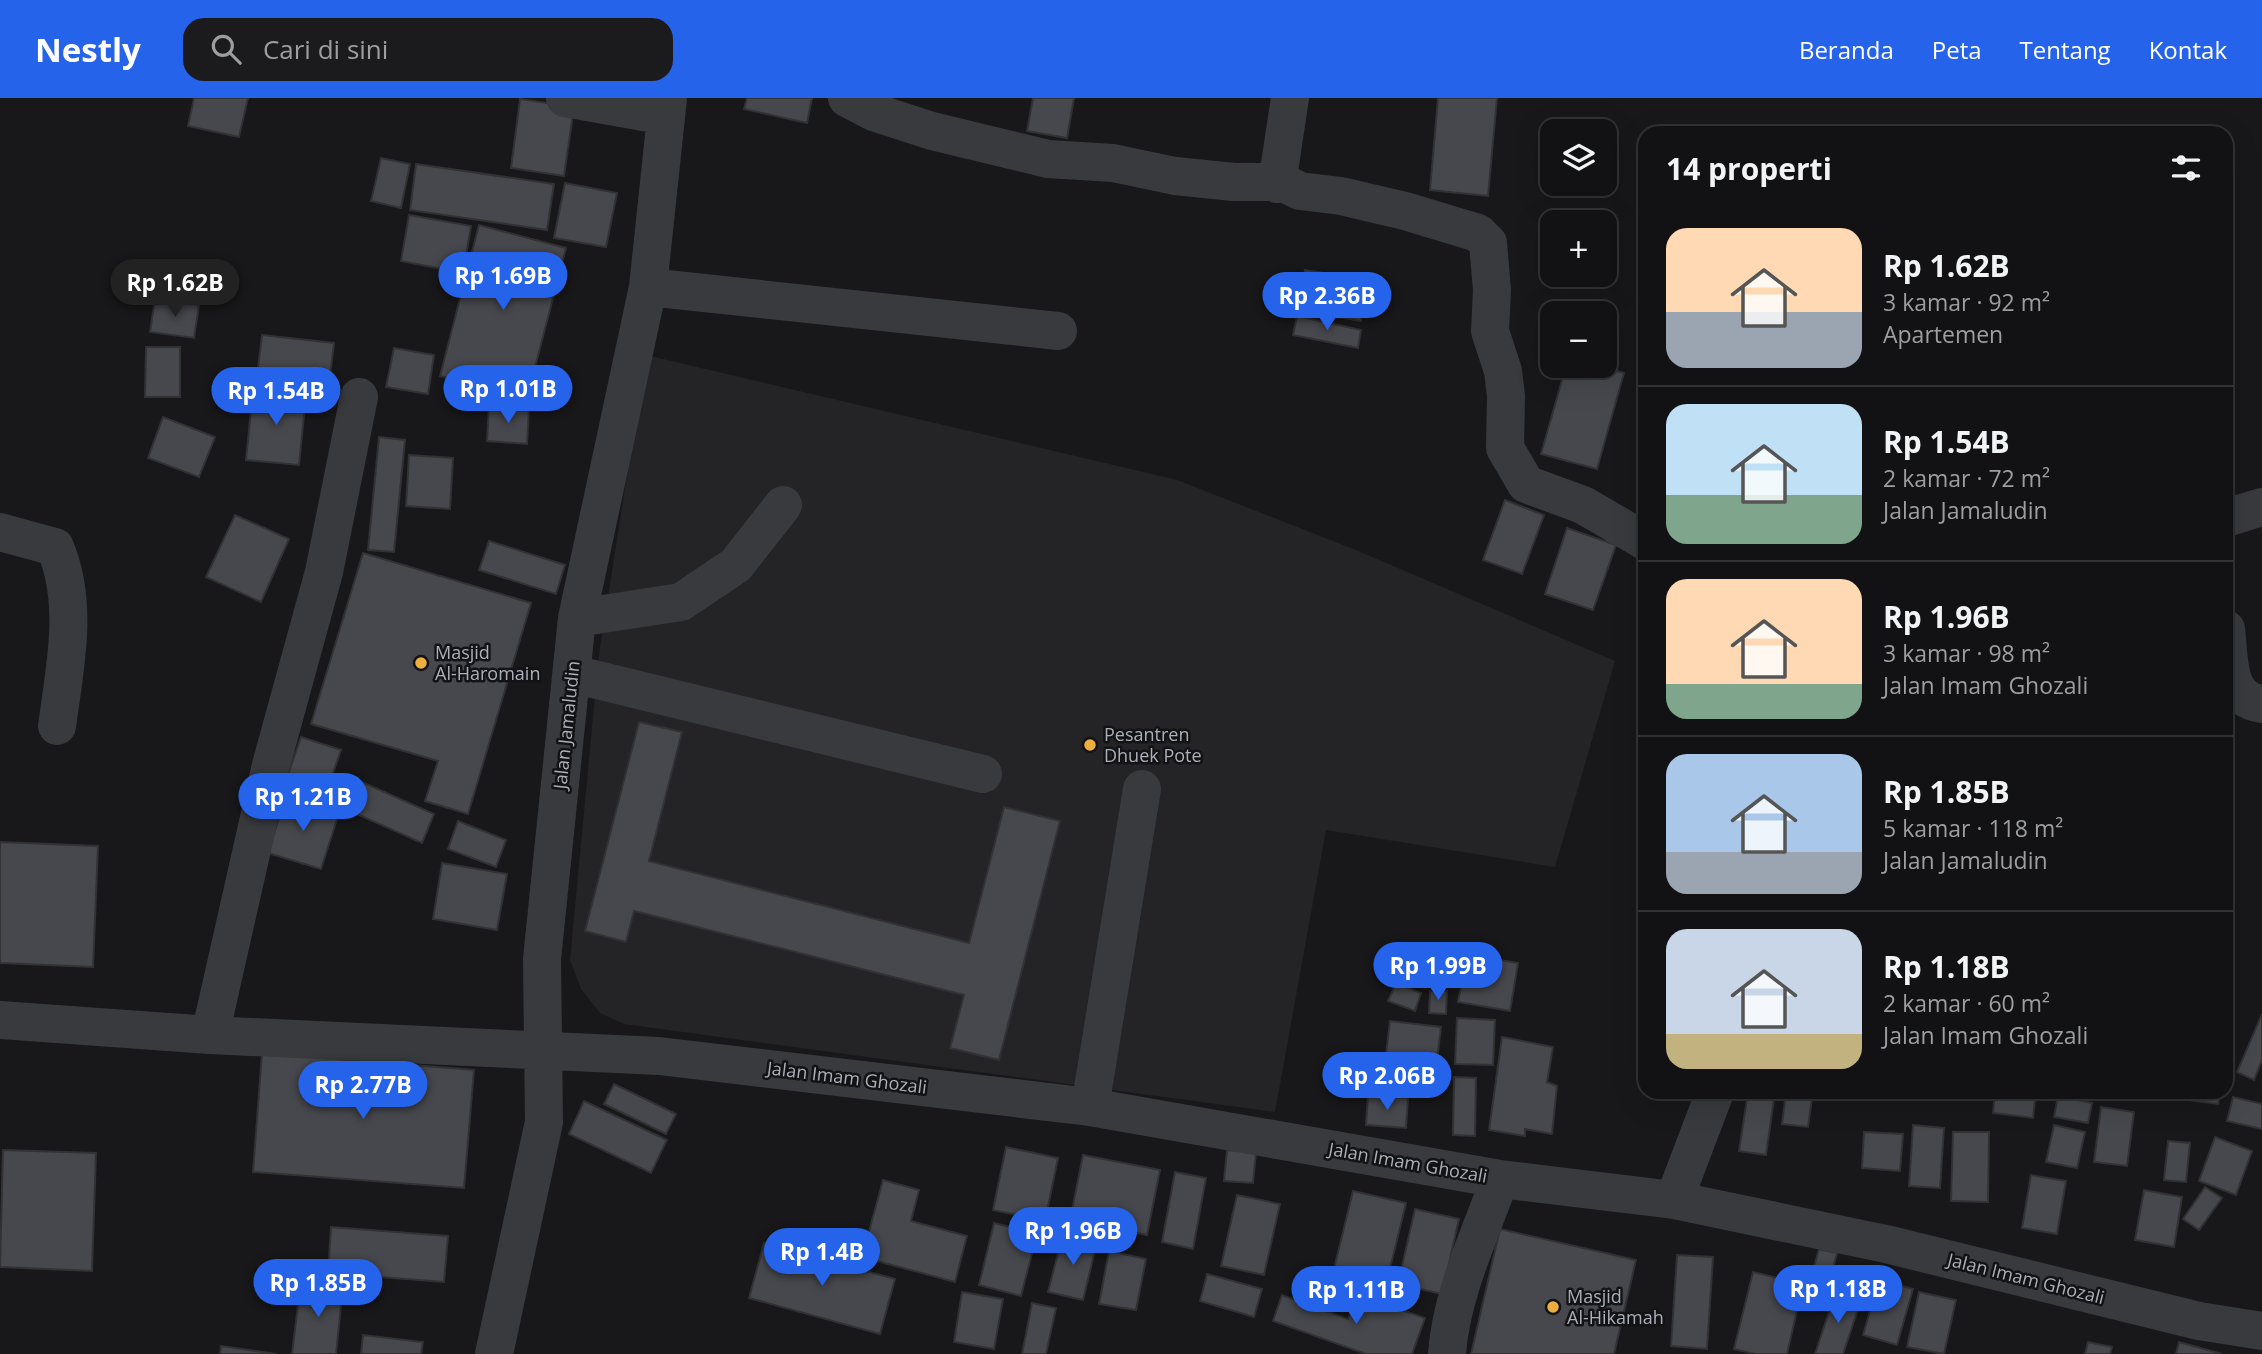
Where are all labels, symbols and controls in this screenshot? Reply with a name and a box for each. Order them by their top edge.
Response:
search box [183,18,673,81]
text: Nestly [35,27,141,72]
icon: search [207,30,245,68]
text: Cari di sini [263,31,388,67]
text: Beranda [1799,33,1894,66]
text: Peta [1932,33,1982,66]
text: Tentang [2020,33,2111,66]
text: Kontak [2149,33,2227,66]
map controls [1540,119,1617,378]
button: layers [1540,119,1617,196]
text: 14 properti [1666,148,1832,189]
icon: filters [2167,149,2205,187]
button: + [1540,210,1617,287]
text: Rp 1.62B [1883,245,2010,286]
pin: Rp 1.69B [431,252,575,312]
icon: home [1722,256,1806,340]
text: Rp 1.69B [454,259,552,291]
pin: Rp 1.62B [103,260,247,319]
text: Rp 1.62B [126,266,224,298]
pin: Rp 2.36B [1255,272,1399,332]
text: Rp 2.36B [1278,279,1376,311]
text: 3 kamar · 92 m² [1883,286,2050,318]
button: − [1540,301,1617,378]
text: Apartemen [1883,318,2003,350]
pin: Rp 1.01B [436,366,580,425]
pin: Rp 1.54B [204,368,348,427]
text: Rp 1.01B [459,372,557,404]
text: Rp 1.54B [227,374,325,406]
text: Rp 1.54B [1883,421,2010,462]
icon: home [1722,432,1806,516]
text: 2 kamar · 72 m² [1883,462,2050,494]
text: Jalan Jamaludin [1883,494,2048,526]
text: Rp 1.96B [1883,596,2010,637]
icon: home [1722,607,1806,691]
text: 3 kamar · 98 m² [1883,637,2050,669]
place label: Masjid Al-Haromain [435,640,540,685]
marker: Masjid Al-Haromain [413,655,429,671]
street label: Jalan Jamaludin [547,660,585,792]
text: Jalan Imam Ghozali [1883,669,2088,701]
place label: Pesantren Dhuek Pote [1104,722,1202,767]
marker: Pesantren Dhuek Pote [1082,737,1098,753]
text: Rp 1.85B [1883,771,2010,812]
pin: Rp 1.21B [231,774,375,833]
text: Rp 1.21B [254,780,352,812]
icon: home [1722,782,1806,866]
text: 5 kamar · 118 m² [1883,812,2063,844]
text: Jalan Jamaludin [1883,844,2048,876]
pin: Rp 1.99B [1366,942,1510,1002]
text: Rp 1.18B [1883,946,2010,987]
text: Rp 1.99B [1389,949,1487,981]
icon: home [1722,957,1806,1041]
text: 2 kamar · 60 m² [1883,987,2050,1019]
text: Jalan Imam Ghozali [1883,1019,2088,1051]
pin: Rp 2.06B [1315,1052,1459,1112]
street label: Jalan Imam Ghozali [764,1055,928,1099]
text: Rp 2.06B [1338,1059,1436,1091]
pin: Rp 2.77B [291,1062,435,1121]
text: Rp 2.77B [314,1068,412,1100]
street label: Jalan Imam Ghozali [1325,1136,1489,1188]
pin: Rp 1.96B [1001,1208,1145,1267]
text: Rp 1.96B [1024,1214,1122,1246]
pin: Rp 1.4B [757,1228,887,1288]
text: Rp 1.4B [780,1235,864,1267]
street label: Jalan Imam Ghozali [1943,1246,2107,1309]
pin: Rp 1.85B [246,1260,390,1319]
text: Rp 1.85B [269,1266,367,1298]
pin: Rp 1.11B [1284,1266,1428,1326]
pin: Rp 1.18B [1766,1266,1910,1325]
text: Rp 1.18B [1789,1272,1887,1304]
text: Rp 1.11B [1307,1273,1405,1305]
place label: Masjid Al-Hikamah [1567,1284,1664,1329]
marker: Masjid Al-Hikamah [1545,1299,1561,1315]

